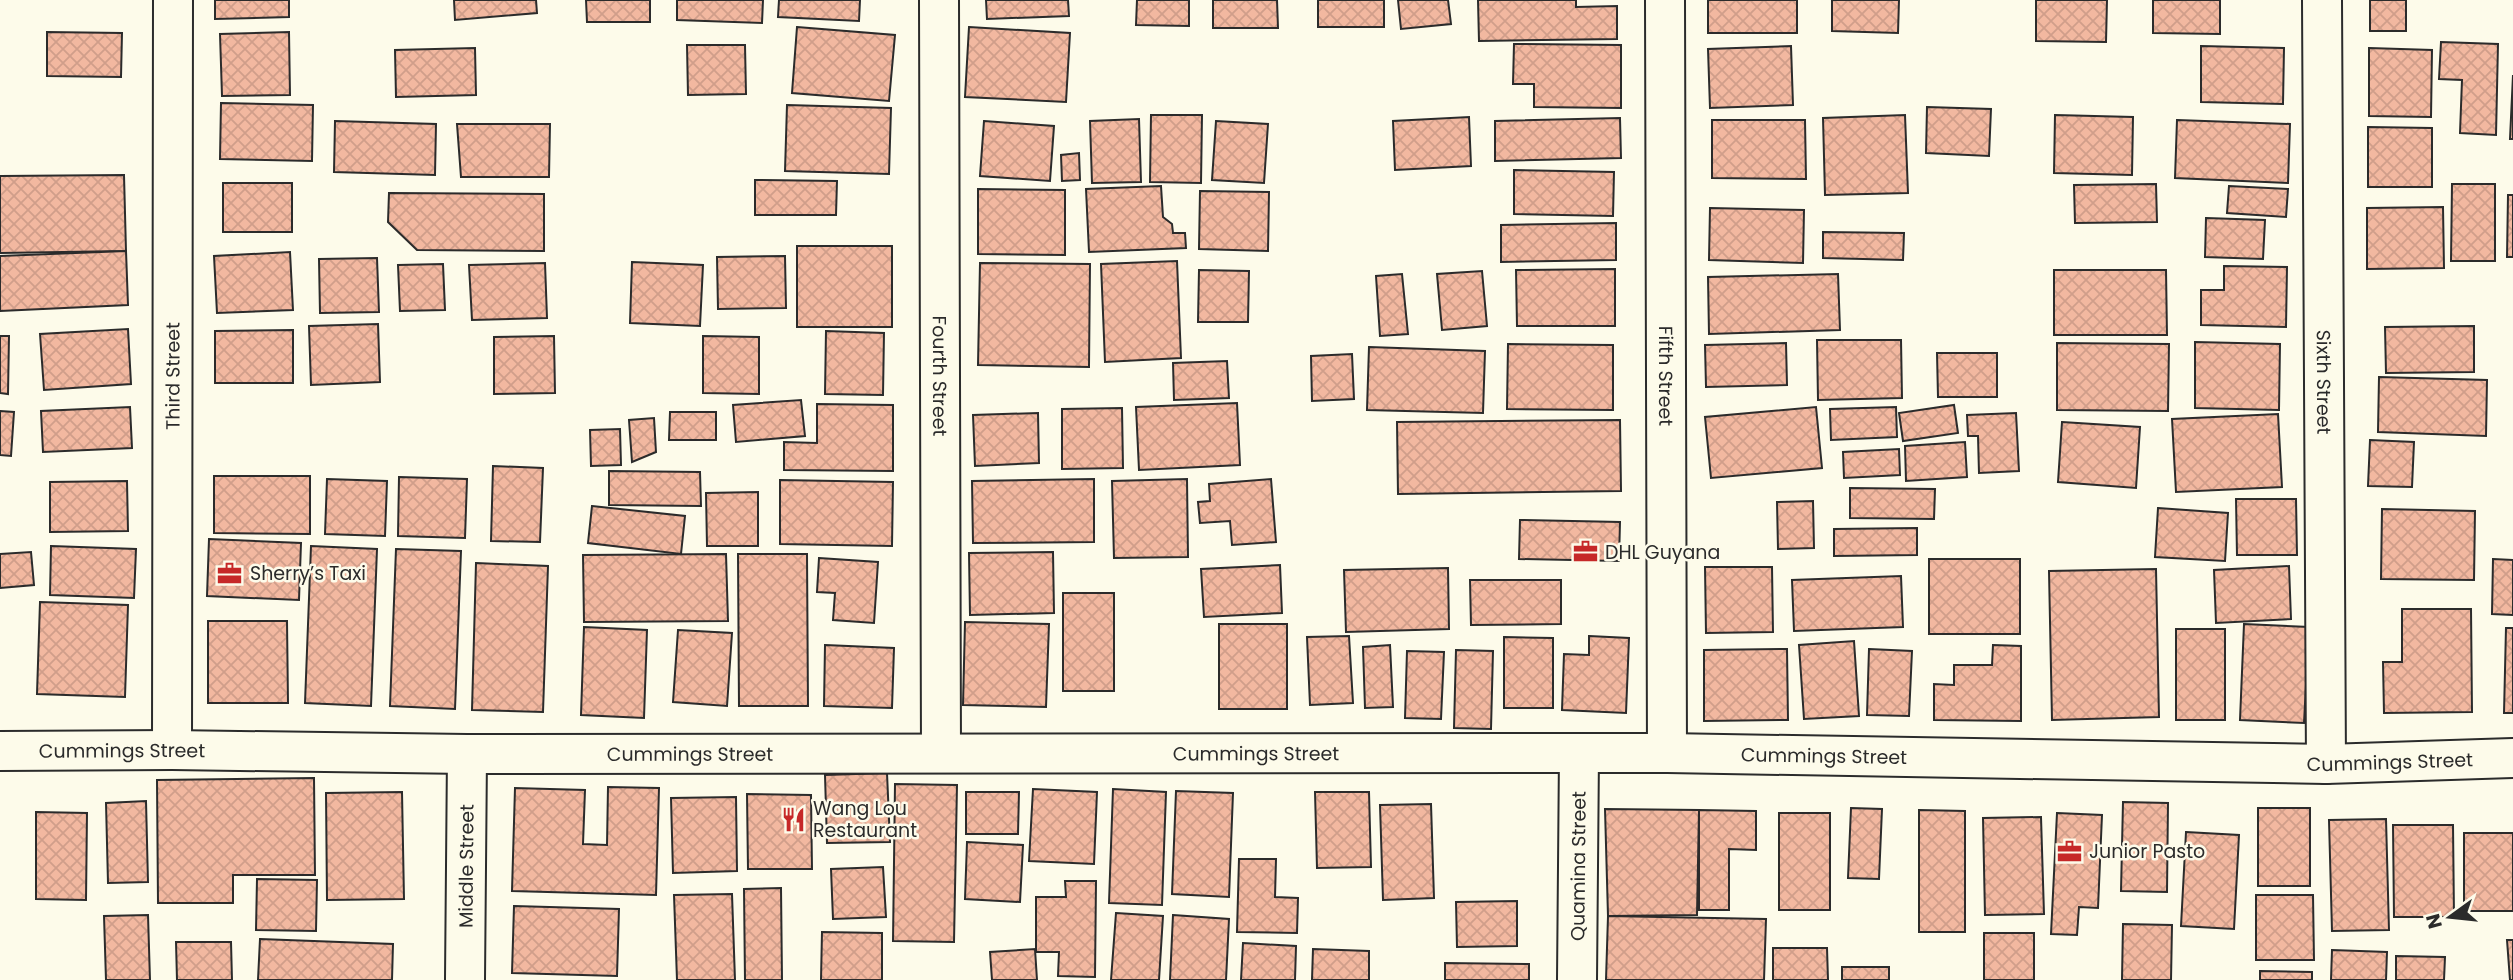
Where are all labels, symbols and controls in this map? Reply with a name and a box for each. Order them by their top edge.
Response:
street label: Fourth Street [926,316,954,437]
street label: Third Street [159,322,186,430]
street label: Fifth Street [1652,326,1680,426]
street label: Sixth Street [2310,330,2338,435]
office icon: DHL Guyana [1571,538,1599,566]
place label: DHL Guyana [1605,539,1720,566]
office icon: Sherry’s Taxi [216,559,244,587]
place label: Sherry’s Taxi [250,560,366,587]
street label: Cummings Street [39,736,205,764]
street label: Cummings Street [607,740,773,767]
street label: Cummings Street [1173,740,1339,767]
street label: Cummings Street [1741,741,1907,771]
street label: Cummings Street [2306,746,2474,778]
street label: Quamina Street [1564,791,1592,941]
place label: Wang Lou Restaurant [813,795,917,844]
street label: Middle Street [452,804,480,928]
restaurant icon: Wang Lou Restaurant [779,805,807,833]
office icon: Junior Pasto [2055,837,2083,865]
place label: Junior Pasto [2089,838,2205,865]
north arrow [2415,882,2485,952]
text: N [2419,911,2449,932]

